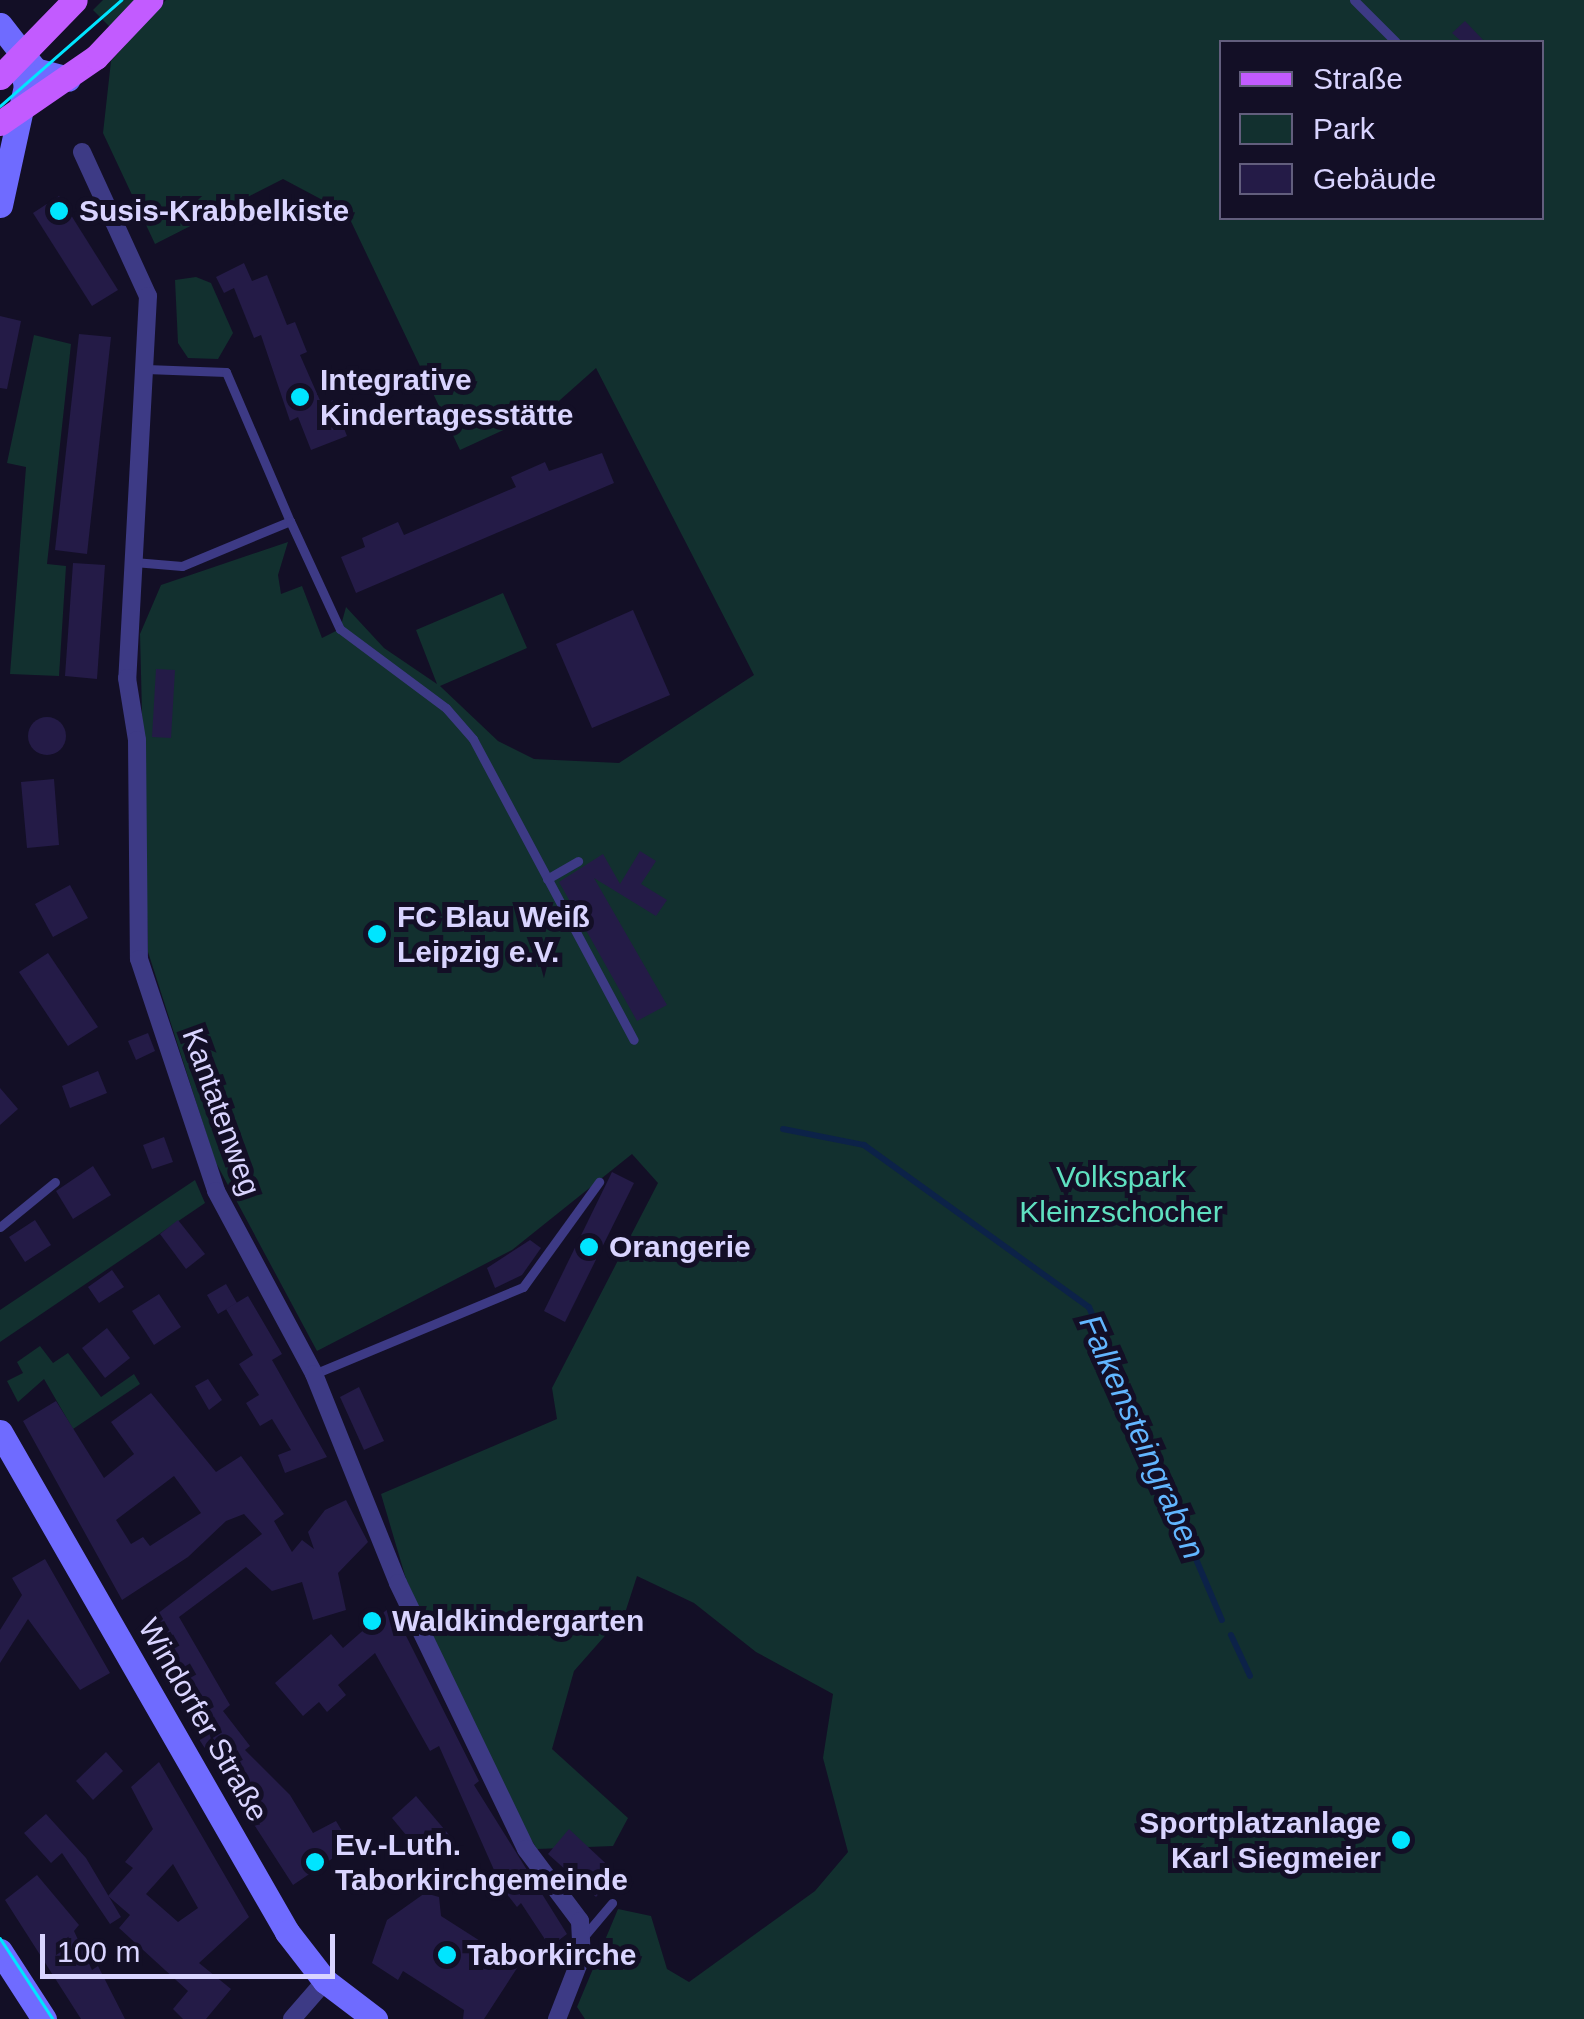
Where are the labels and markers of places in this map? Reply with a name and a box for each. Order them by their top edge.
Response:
place label: Susis-Krabbelkiste [79,193,349,229]
marker: Susis-Krabbelkiste [48,200,70,222]
place label: Integrative Kindertagesstätte [320,362,573,432]
marker: Integrative Kindertagesstätte [289,386,311,408]
place label: FC Blau Weiß Leipzig e.V. [397,899,590,970]
marker: FC Blau Weiß Leipzig e.V. [366,923,388,945]
place label: Orangerie [609,1229,751,1265]
marker: Orangerie [578,1236,600,1258]
place label: Waldkindergarten [392,1603,644,1639]
marker: Waldkindergarten [361,1610,383,1632]
place label: Sportplatzanlage Karl Siegmeier [1139,1805,1381,1876]
place label: Ev.-Luth. Taborkirchgemeinde [335,1827,628,1898]
marker: Sportplatzanlage Karl Siegmeier [1390,1829,1412,1851]
marker: Ev.-Luth. Taborkirchgemeinde [304,1851,326,1873]
place label: Taborkirche [467,1937,636,1973]
marker: Taborkirche [436,1944,458,1966]

